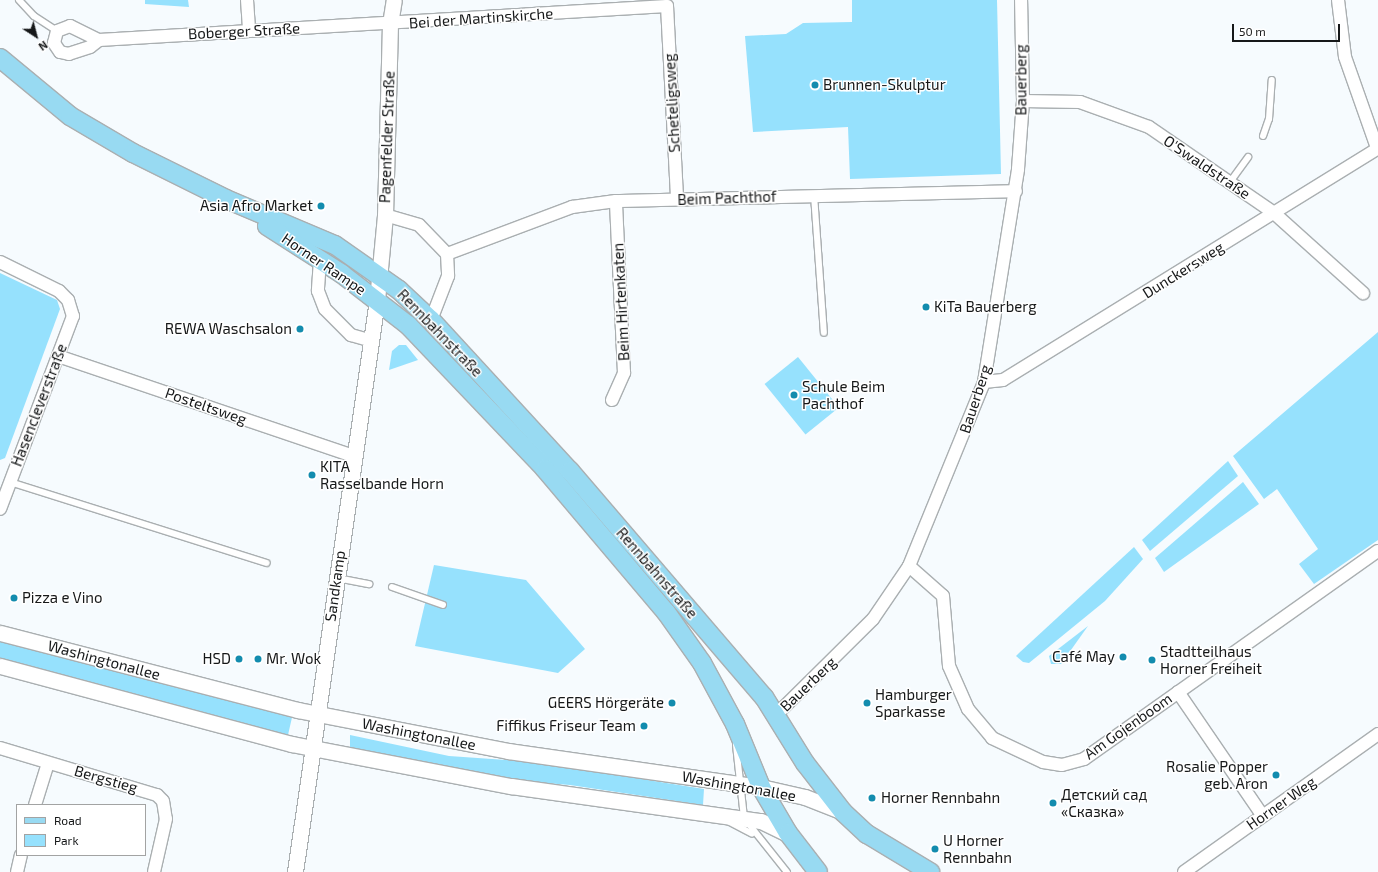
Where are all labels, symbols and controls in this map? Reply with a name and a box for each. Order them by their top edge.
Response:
street label: Bei der Martinskirche [408,4,554,32]
north arrow [16,16,56,56]
scale bar [1234,16,1342,42]
street label: Boberger Straße [187,19,301,43]
text: 50 m [1239,24,1266,38]
text: N [36,39,50,54]
street label: Bauerberg [1012,44,1030,116]
street label: Scheteligsweg [660,53,684,153]
street label: Pagenfelder Straße [376,70,398,204]
place label: Brunnen-Skulptur [823,76,946,94]
marker: Brunnen-Skulptur [810,80,820,90]
street label: O'Swaldstraße [1160,131,1254,203]
street label: Beim Pachthof [677,187,777,209]
place label: Asia Afro Market [200,197,313,215]
marker: Asia Afro Market [316,201,326,211]
street label: Horner Rampe [278,229,370,299]
street label: Dunckersweg [1139,238,1227,302]
street label: Beim Hirtenkaten [609,243,633,361]
street label: Rennbahnstraße [394,286,486,380]
place label: KiTa Bauerberg [934,298,1037,316]
marker: KiTa Bauerberg [921,302,931,312]
place label: REWA Waschsalon [164,320,292,338]
marker: REWA Waschsalon [295,324,305,334]
street label: Hasencleverstraße [7,341,71,469]
street label: Bauerberg [955,362,995,436]
place label: Schule Beim Pachthof [802,377,885,412]
street label: Posteltsweg [163,384,249,428]
marker: Schule Beim Pachthof [789,390,799,400]
place label: KITA Rasselbande Horn [320,457,444,492]
marker: KITA Rasselbande Horn [307,470,317,480]
street label: Rennbahnstraße [613,524,701,622]
street label: Sandkamp [321,549,349,623]
place label: Pizza e Vino [22,589,103,607]
marker: Pizza e Vino [9,593,19,603]
street label: Washingtonallee [46,636,162,684]
place label: Stadtteilhaus Horner Freiheit [1160,642,1262,677]
place label: Café May [1052,648,1115,666]
place label: HSD [203,650,231,668]
place label: Mr. Wok [266,650,321,668]
marker: Café May [1118,652,1128,662]
street label: Bauerberg [776,653,840,715]
marker: HSD [234,654,244,664]
marker: Mr. Wok [253,654,263,664]
marker: Stadtteilhaus Horner Freiheit [1147,655,1157,665]
place label: Hamburger Sparkasse [875,685,952,720]
street label: Am Gojenboom [1081,689,1175,763]
place label: GEERS Hörgeräte [548,694,664,712]
marker: GEERS Hörgeräte [667,698,677,708]
marker: Hamburger Sparkasse [862,698,872,708]
street label: Washingtonallee [361,714,477,754]
place label: Fiffikus Friseur Team [495,717,636,735]
marker: Fiffikus Friseur Team [639,721,649,731]
place label: Rosalie Popper geb. Aron [1166,757,1268,792]
street label: Bergstieg [72,761,140,797]
street label: Washingtonallee [681,767,797,805]
marker: Rosalie Popper geb. Aron [1271,770,1281,780]
street label: Horner Weg [1243,772,1319,834]
place label: Детский сад «Сказка» [1061,785,1147,820]
place label: Horner Rennbahn [881,789,1001,807]
marker: Horner Rennbahn [866,792,878,804]
marker: Детский сад «Сказка» [1048,798,1058,808]
legend [16,804,146,856]
text: Road [54,813,82,827]
place label: U Horner Rennbahn [943,831,1012,866]
text: Park [54,833,79,847]
marker: U Horner Rennbahn [930,844,940,854]

